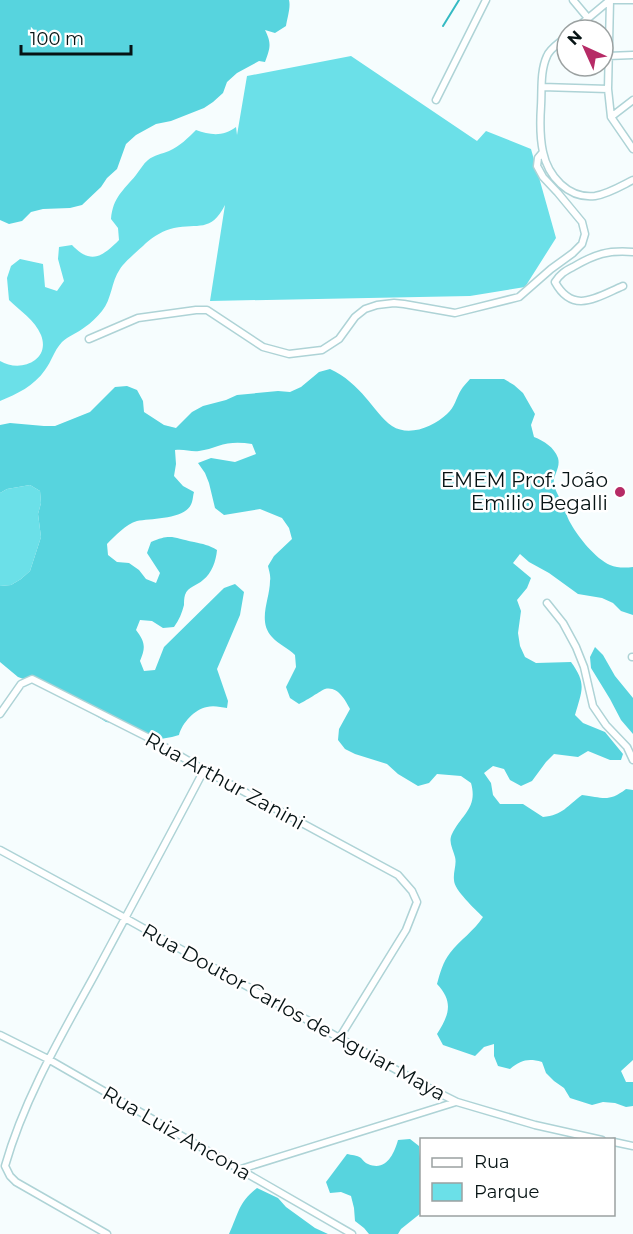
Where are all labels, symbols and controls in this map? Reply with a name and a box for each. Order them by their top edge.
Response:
scale bar [21,18,130,56]
north arrow [555,18,615,78]
text: N [563,26,586,49]
text: 100 m [30,28,84,50]
place label: EMEM Prof. João Emilio Begalli [441,468,608,515]
marker: EMEM Prof. João Emilio Begalli [613,485,627,499]
street label: Rua Arthur Zanini [141,727,309,835]
street label: Rua Doutor Carlos de Aguiar Maya [138,918,450,1106]
street label: Rua Luiz Ancona [98,1081,256,1185]
legend [420,1138,615,1216]
text: Rua [474,1151,510,1173]
text: Parque [474,1181,540,1203]

